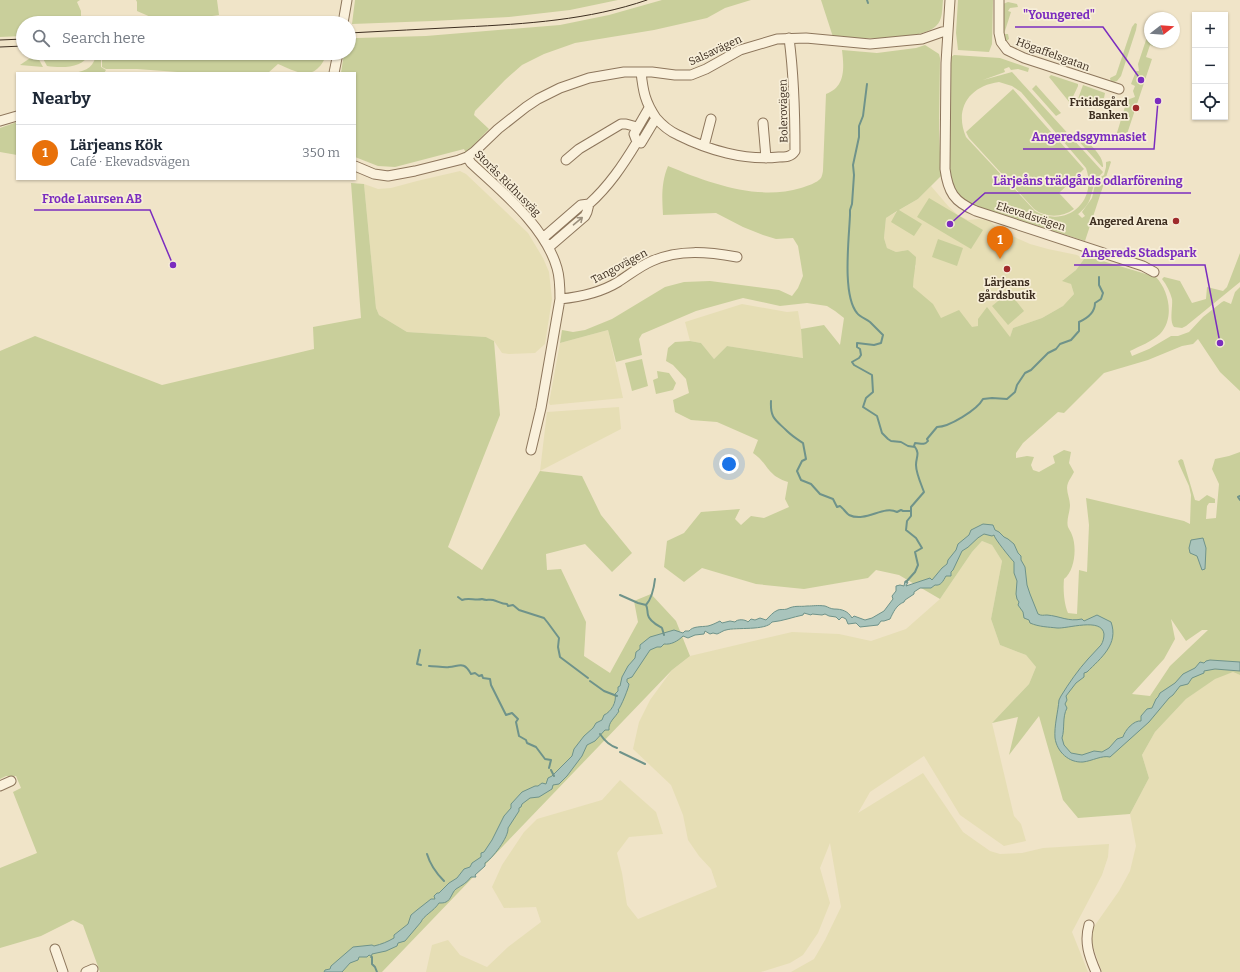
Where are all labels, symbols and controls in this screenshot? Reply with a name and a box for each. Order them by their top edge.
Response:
callout: "Youngered" [1015,3,1103,27]
text: "Youngered" [1023,8,1095,22]
north arrow [1144,12,1180,48]
map controls [1192,12,1228,120]
button: + [1192,12,1228,48]
search box [16,16,356,60]
icon: search [30,27,52,49]
text: Search here [62,29,145,47]
street label: Salsavägen [687,32,744,68]
street label: Högaffelsgatan [1014,35,1092,74]
button: − [1192,48,1228,84]
street label: Bolerovägen [776,79,791,143]
button: locate [1192,84,1228,120]
text: Nearby [32,88,91,109]
place label: Fritidsgård Banken [1069,96,1128,122]
marker: Fritidsgård Banken [1131,103,1141,113]
callout: Angeredsgymnasiet [1023,125,1154,149]
text: Angeredsgymnasiet [1031,130,1147,144]
text: Lärjeans Kök [70,136,162,154]
text: 1 [42,145,48,160]
text: 350 m [302,145,340,160]
street label: Storås Ridhusväg [472,148,543,219]
text: Café · Ekevadsvägen [70,154,190,169]
callout: Lärjeåns trädgårds odlarförening [985,169,1191,193]
text: Lärjeåns trädgårds odlarförening [993,174,1183,189]
callout: Frode Laursen AB [34,186,150,210]
text: Frode Laursen AB [42,192,142,206]
street label: Ekevadsvägen [994,199,1067,234]
place label: Angered Arena [1089,215,1169,228]
marker: Angered Arena [1171,216,1181,226]
one-way arrow [573,217,584,226]
pin: 1 [987,226,1013,259]
callout: Angereds Stadspark [1074,241,1205,265]
street label: Tangovägen [589,246,649,287]
text: Angereds Stadspark [1081,246,1197,260]
marker: Lärjeans gårdsbutik [1002,264,1012,274]
place label: Lärjeans gårdsbutik [978,276,1036,302]
your location [719,454,739,474]

